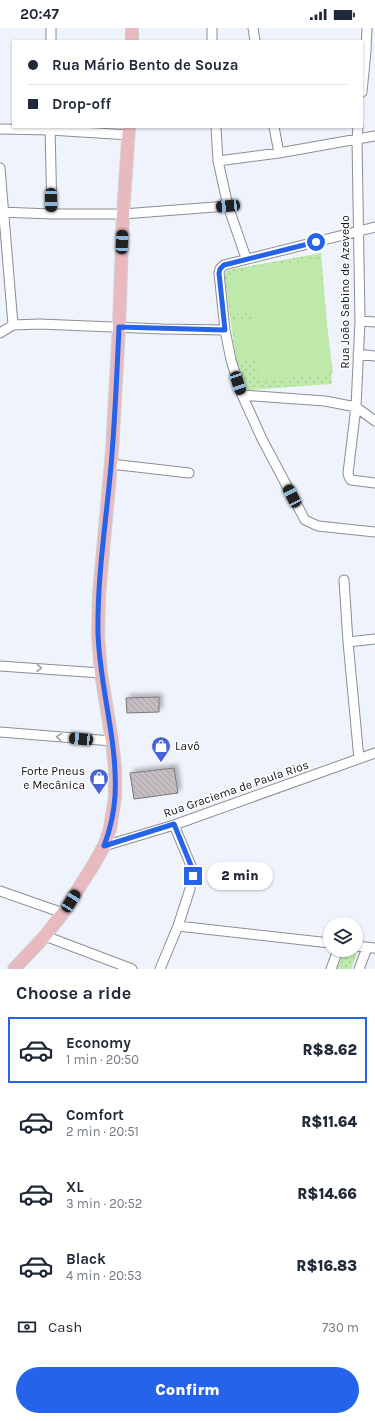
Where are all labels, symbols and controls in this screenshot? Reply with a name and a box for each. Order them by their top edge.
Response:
text: 20:47 [20,5,59,23]
text: Rua Mário Bento de Souza [52,56,238,74]
text: Drop-off [52,95,111,113]
car [45,188,57,212]
car [216,199,240,213]
street label: Rua João Sabino de Azevedo [338,215,352,369]
car [116,230,128,254]
route start [307,233,325,251]
car [229,370,247,396]
car [281,483,303,509]
one-way arrow [36,664,42,673]
car [69,732,93,746]
one-way arrow [56,733,62,742]
shop icon: Lavô [150,735,172,763]
place label: Lavô [175,739,200,753]
street label: Rua Graciema de Paula Rios [162,758,310,820]
place label: Forte Pneus e Mecânica [21,764,85,792]
shop icon: Forte Pneus e Mecânica [88,767,110,795]
callout: 2 min [207,862,273,890]
route end [184,867,202,885]
text: 2 min [221,868,259,883]
car [60,888,82,914]
map controls [323,917,363,957]
button: layers [323,917,363,957]
text: Choose a ride [16,982,131,1004]
icon: car [18,1032,54,1068]
text: Economy [66,1034,131,1052]
text: R$8.62 [302,1041,357,1059]
text: 1 min · 20:50 [66,1052,139,1067]
icon: car [18,1104,54,1140]
text: Comfort [66,1106,124,1124]
text: R$11.64 [301,1113,357,1131]
text: 2 min · 20:51 [66,1124,139,1139]
icon: car [18,1176,54,1212]
text: XL [66,1178,84,1196]
text: R$14.66 [297,1185,357,1203]
text: 3 min · 20:52 [66,1196,142,1211]
icon: car [18,1248,54,1284]
text: Black [66,1250,106,1268]
text: R$16.83 [296,1257,357,1275]
text: 4 min · 20:53 [66,1268,142,1283]
icon: cash [16,1316,38,1338]
text: Cash [48,1318,82,1336]
text: 730 m [322,1320,359,1335]
button: Confirm [16,1367,359,1413]

